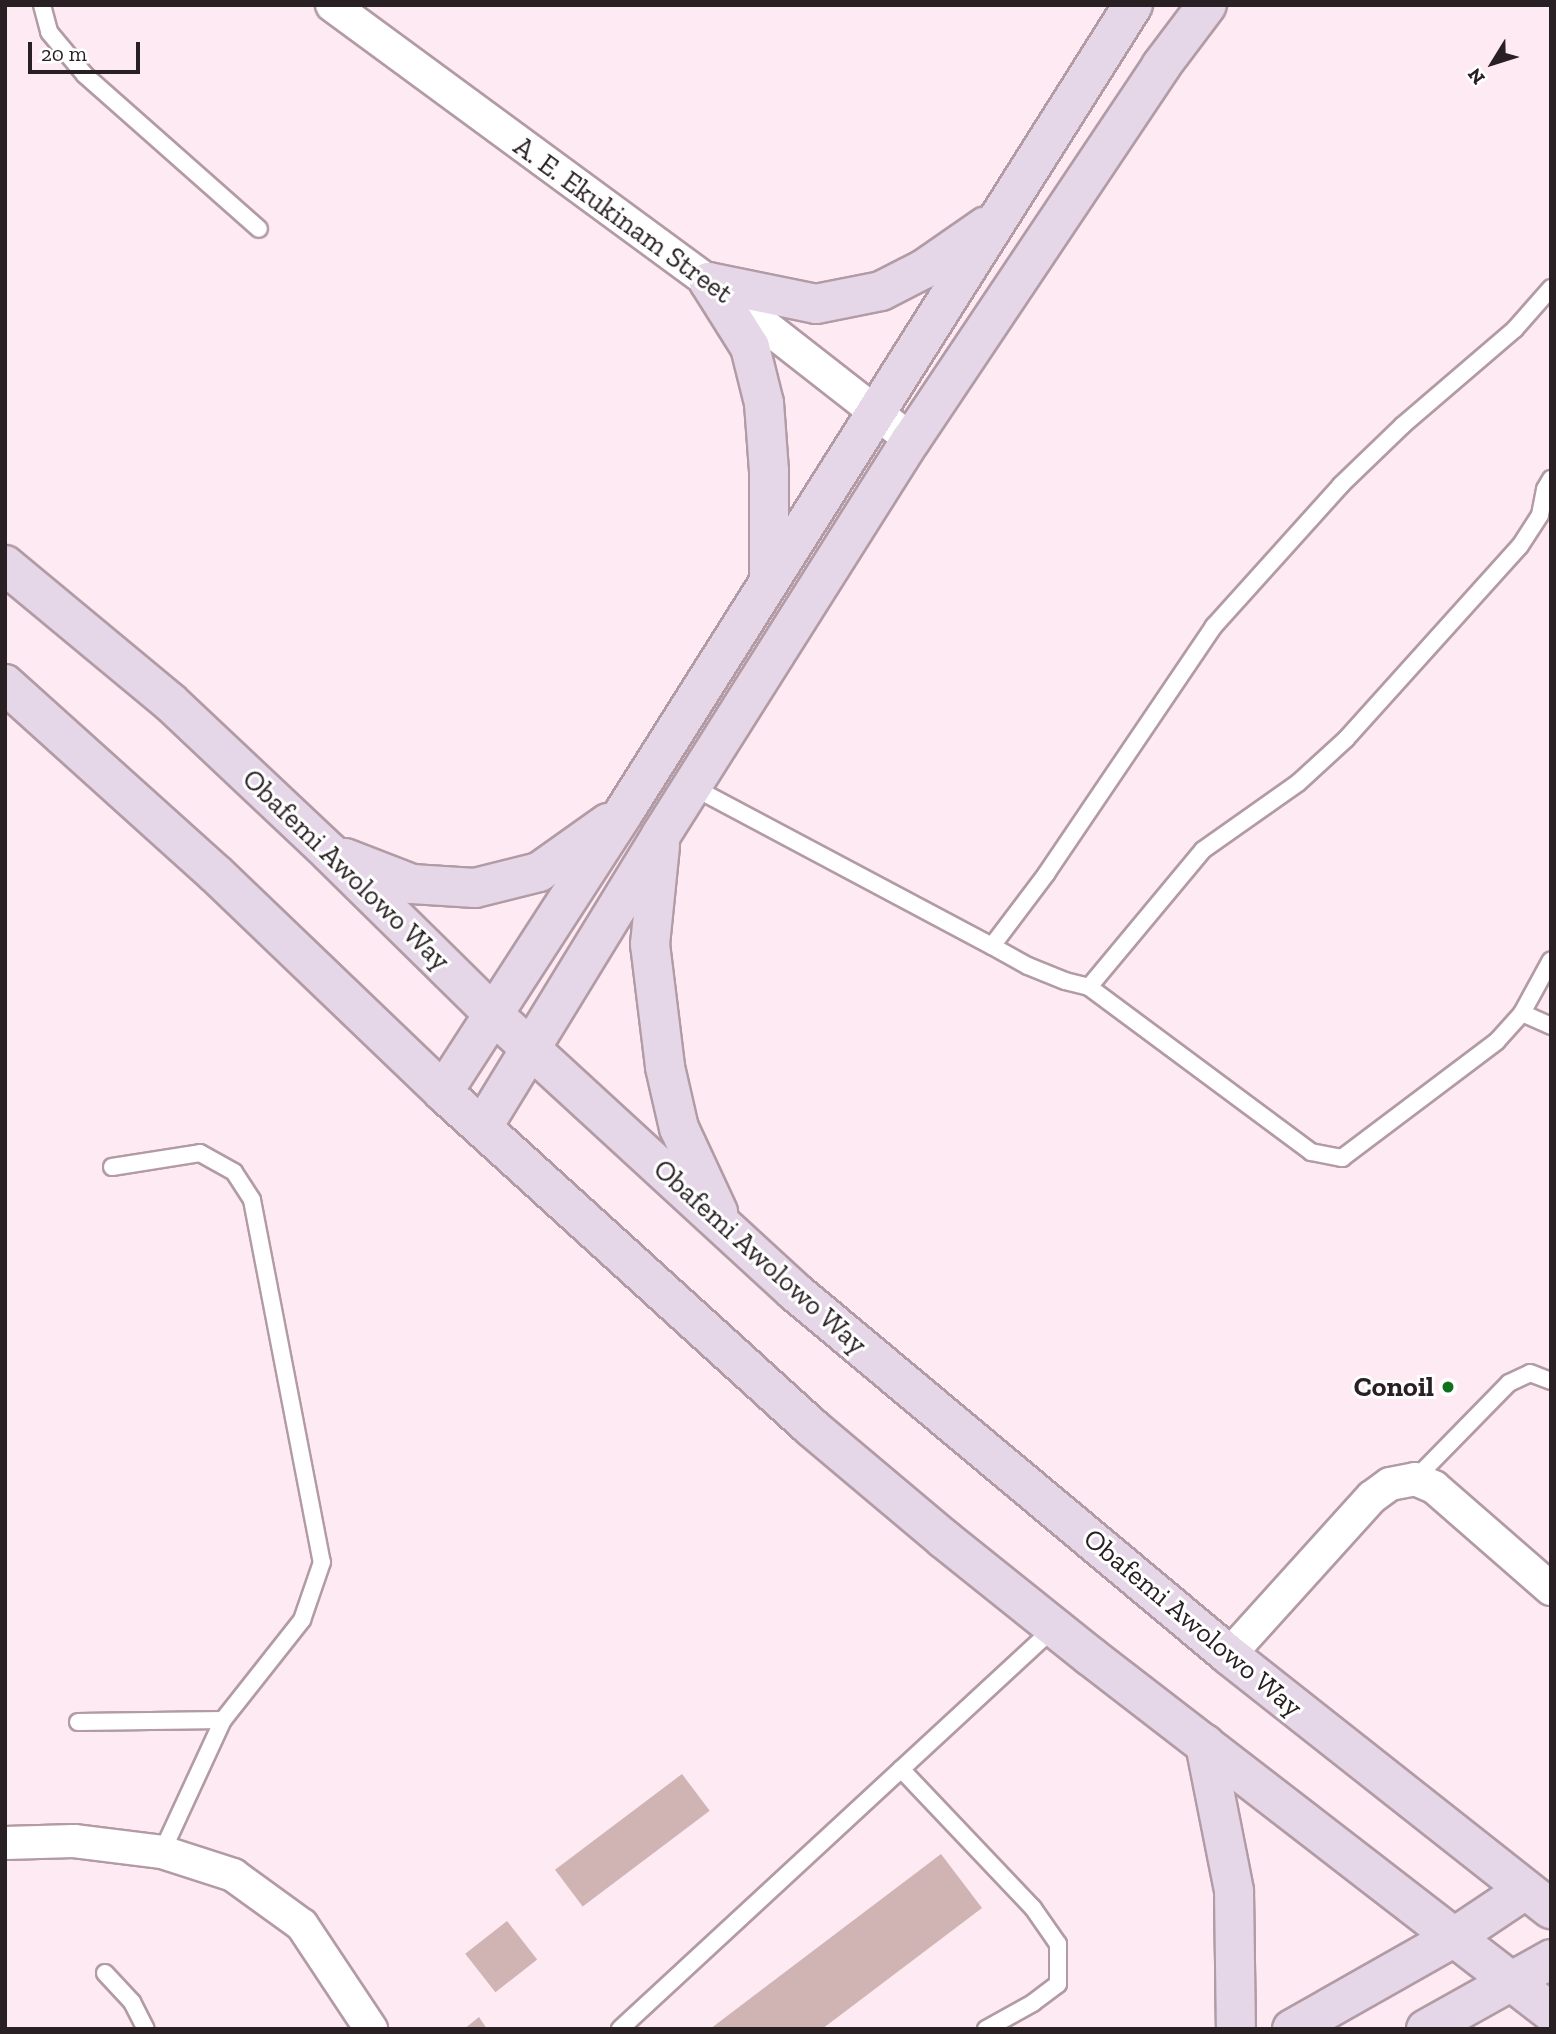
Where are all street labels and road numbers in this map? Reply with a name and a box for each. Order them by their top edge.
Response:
street label: A. E. Ekukinam Street [507,129,739,311]
street label: Obafemi Awolowo Way [235,762,457,978]
street label: Obafemi Awolowo Way [646,1152,874,1362]
street label: Obafemi Awolowo Way [1076,1521,1310,1725]

